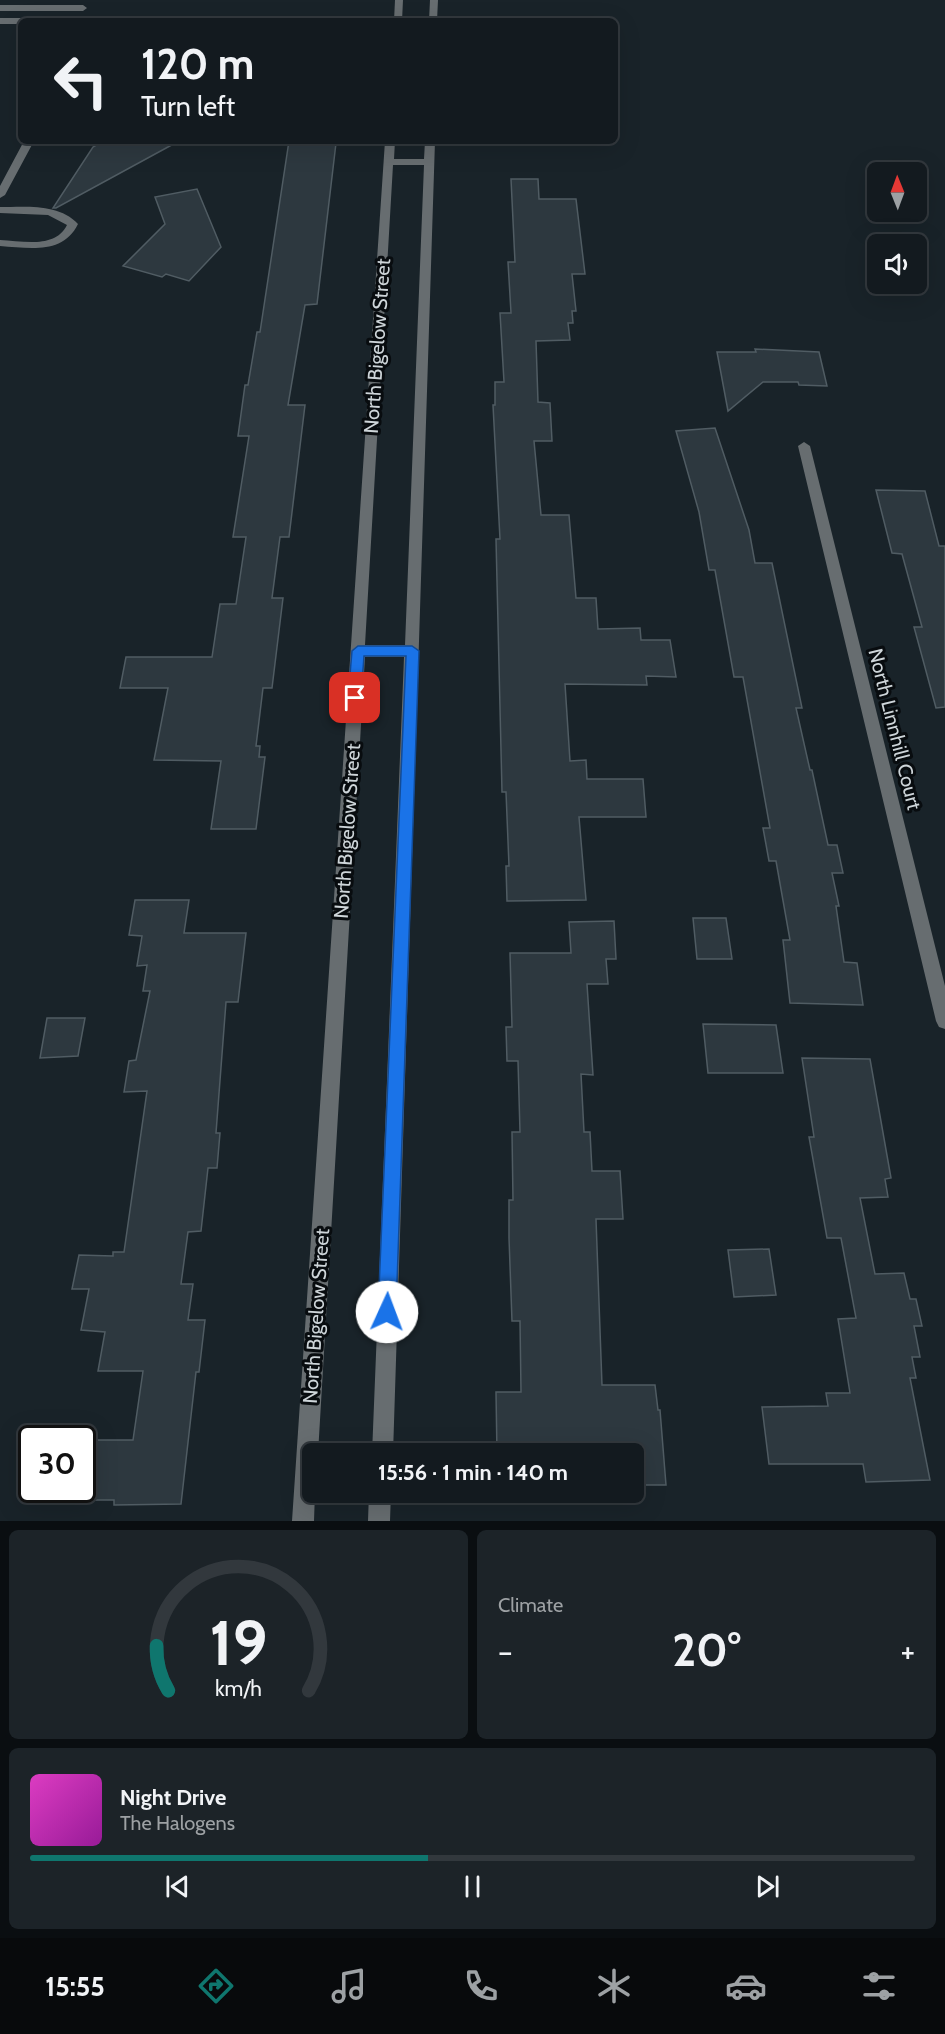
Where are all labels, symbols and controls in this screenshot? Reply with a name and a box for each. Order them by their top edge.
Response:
text: 120 m [141,38,254,90]
icon: left [42,42,120,120]
text: Turn left [141,90,235,123]
north arrow [867,162,927,222]
map controls [867,162,927,294]
button: sound [867,234,927,294]
street label: North Bigelow Street [359,257,395,434]
street label: North Linnhill Court [863,646,927,812]
pin [329,672,380,723]
icon: arrive [338,681,371,714]
street label: North Bigelow Street [329,742,365,919]
street label: North Bigelow Street [298,1227,334,1404]
position arrow [355,1280,419,1344]
speed limit sign: 30 [18,1425,96,1503]
text: 15:56 · 1 min · 140 m [378,1459,568,1486]
text: Climate [498,1593,563,1617]
text: 19 [209,1605,268,1681]
text: 20° [672,1623,741,1677]
text: − [498,1631,513,1671]
text: + [900,1631,915,1671]
text: km/h [215,1676,262,1702]
text: Night Drive [120,1784,226,1811]
text: The Halogens [120,1811,235,1835]
icon: previous [161,1870,194,1903]
icon: pause [456,1870,489,1903]
icon: next [751,1870,784,1903]
icon: directions [195,1965,237,2007]
icon: music [328,1965,370,2007]
icon: phone [460,1965,502,2007]
icon: climate [593,1965,635,2007]
icon: car [725,1965,767,2007]
icon: filters [858,1965,900,2007]
text: 15:55 [45,1970,105,2003]

